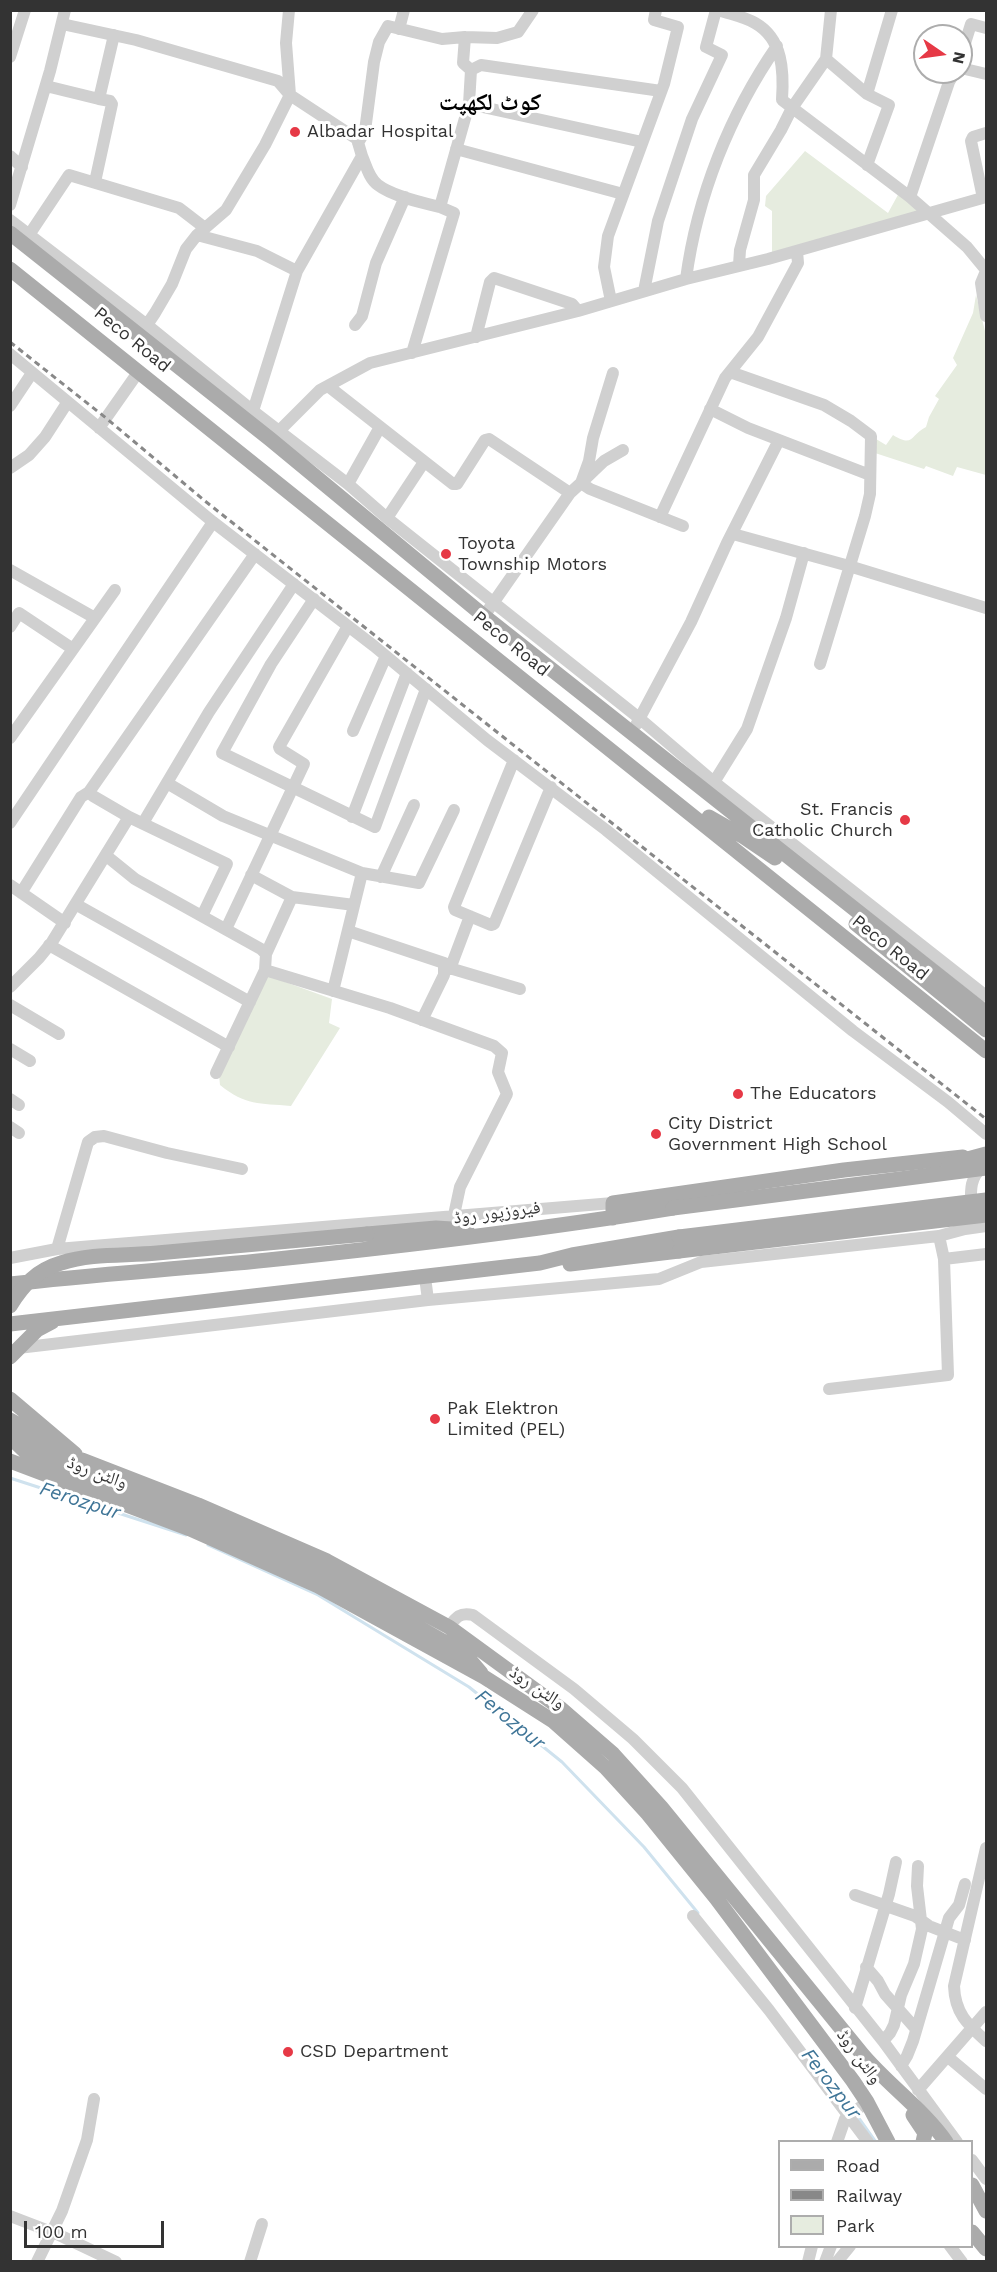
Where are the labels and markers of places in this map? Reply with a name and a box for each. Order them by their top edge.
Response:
place label: Albadar Hospital [307,121,453,143]
marker: Albadar Hospital [288,125,302,139]
place label: Toyota Township Motors [458,533,607,576]
marker: Toyota Township Motors [439,547,453,561]
place label: St. Francis Catholic Church [752,799,893,842]
marker: St. Francis Catholic Church [898,813,912,827]
place label: The Educators [750,1083,876,1105]
marker: The Educators [731,1087,745,1101]
place label: City District Government High School [668,1113,887,1156]
marker: City District Government High School [649,1127,663,1141]
place label: Pak Elektron Limited (PEL) [447,1398,565,1440]
marker: Pak Elektron Limited (PEL) [428,1412,442,1426]
place label: CSD Department [300,2041,448,2063]
marker: CSD Department [281,2045,295,2059]

